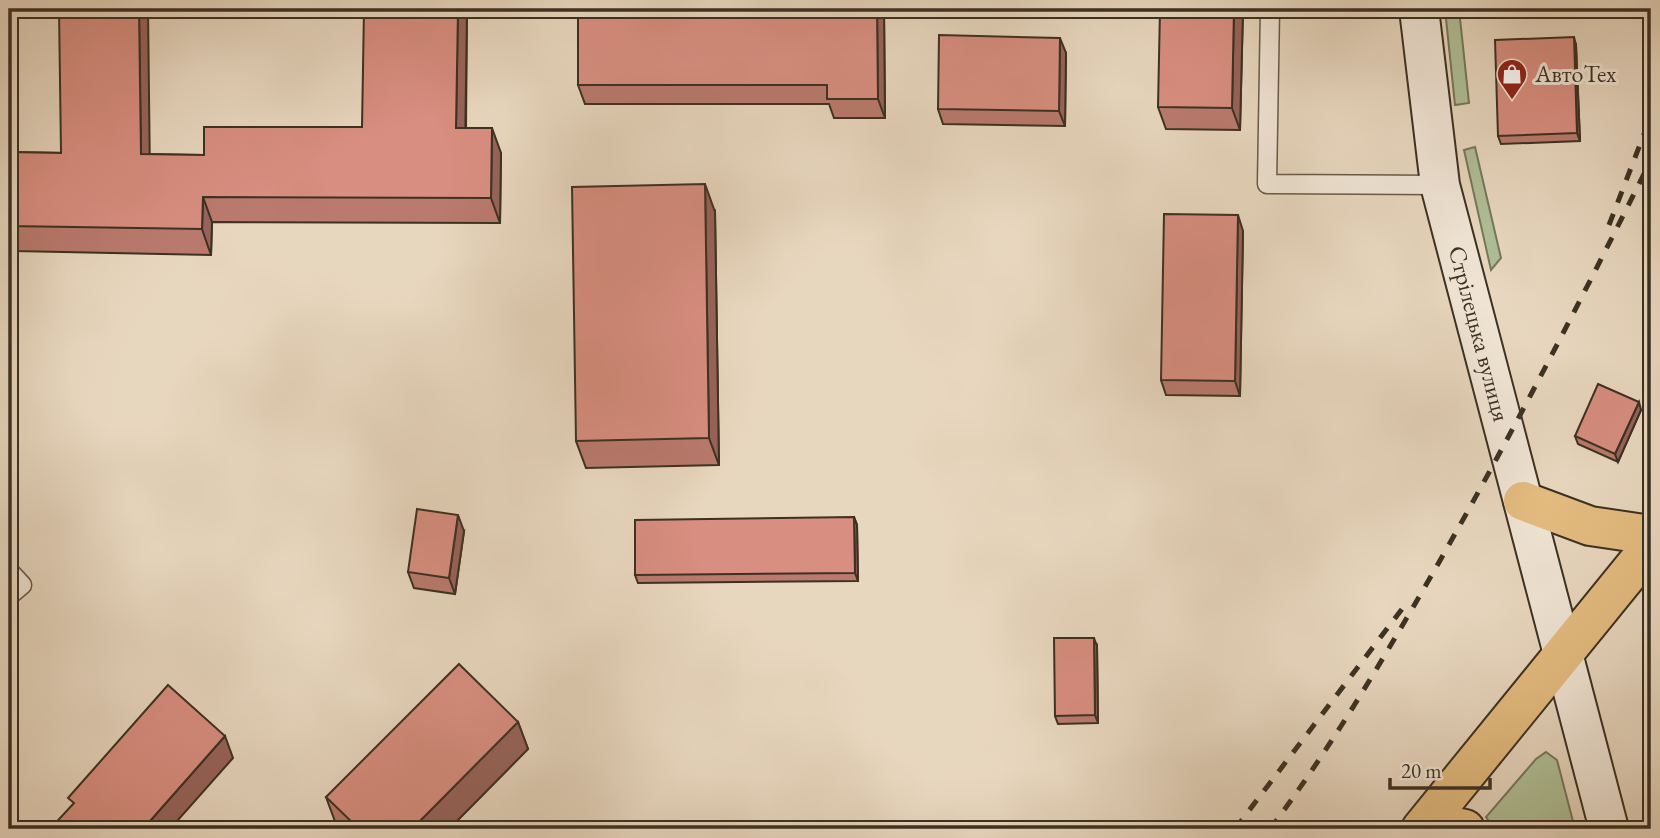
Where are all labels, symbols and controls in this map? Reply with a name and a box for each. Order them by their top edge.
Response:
shop icon: АвтоТех [1495,57,1529,101]
place label: АвтоТех [1534,58,1617,89]
street label: Стрілецька вулиця [1442,242,1517,425]
scale bar [1390,747,1490,791]
text: 20 m [1401,757,1442,784]

